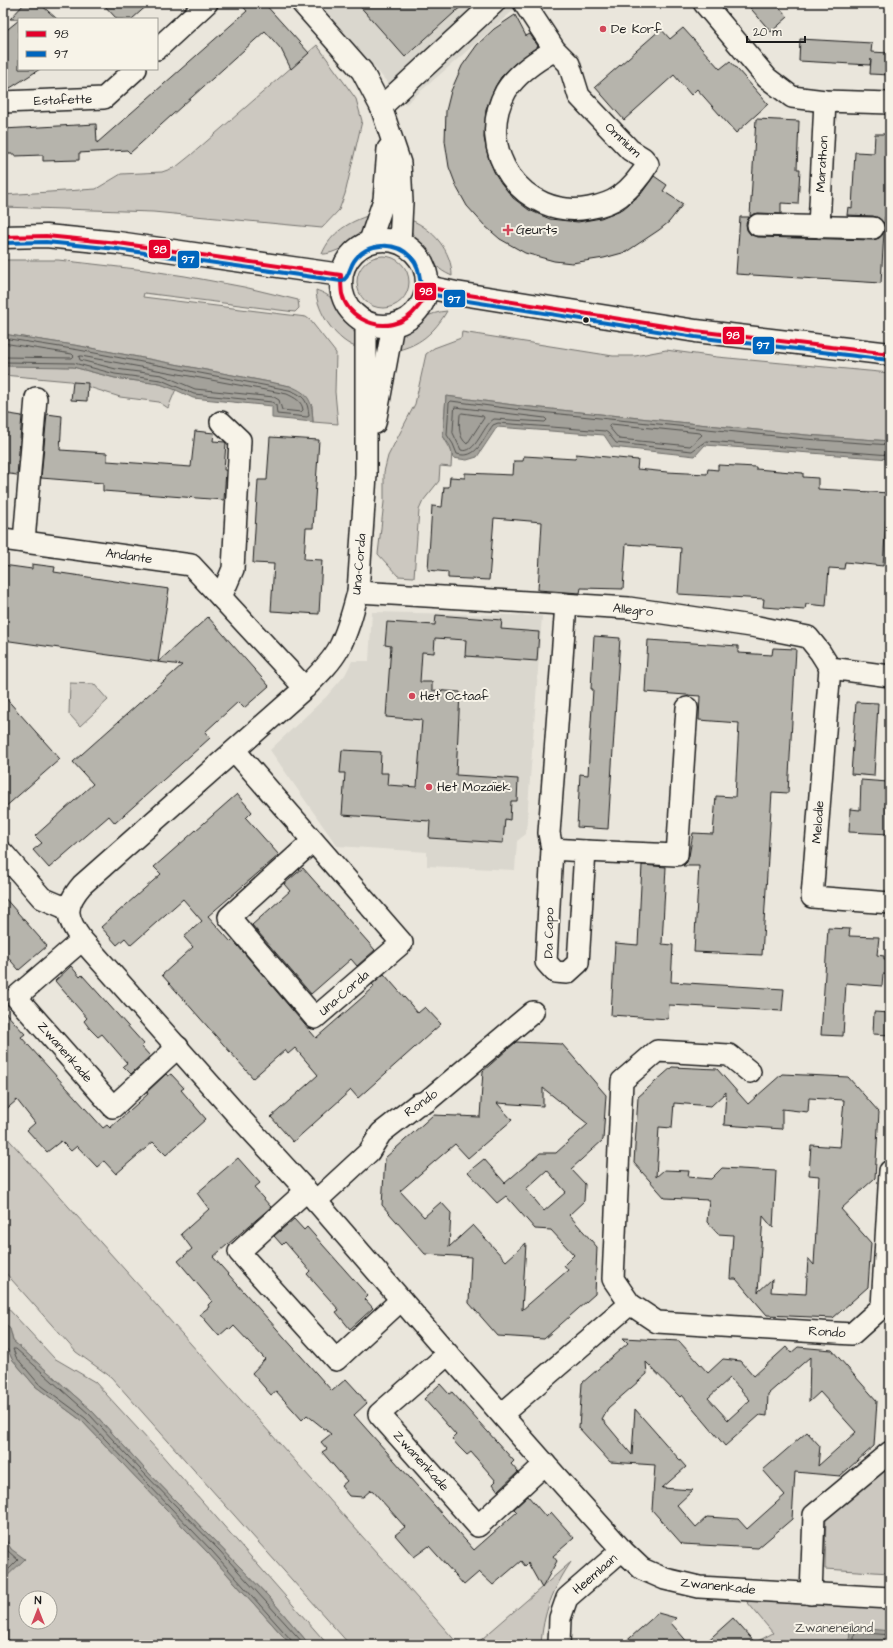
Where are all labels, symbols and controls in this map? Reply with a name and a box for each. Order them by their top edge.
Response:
legend [18,18,158,70]
scale bar [747,18,805,44]
place label: De Korf [611,20,662,38]
marker: De Korf [598,24,608,34]
text: 20 m [753,24,782,41]
text: 98 [54,26,69,43]
text: 97 [54,46,69,63]
street label: Estafette [34,90,92,110]
street label: Omnium [601,118,646,162]
street label: Marathon [812,135,832,193]
place label: Geurts [516,221,558,239]
marker: Geurts [503,225,513,235]
line badge: 98 [148,239,171,259]
text: 98 [153,242,168,257]
line badge: 97 [177,250,200,269]
text: 97 [181,252,195,267]
line badge: 98 [414,282,437,301]
text: 98 [419,284,434,299]
line badge: 97 [443,289,466,308]
text: 97 [447,292,461,307]
unlabelled marker [581,315,591,325]
line badge: 98 [722,326,745,345]
text: 98 [726,328,741,343]
line badge: 97 [752,336,775,355]
text: 97 [756,338,770,353]
street label: Una-Corda [347,532,371,595]
street label: Andante [105,544,153,568]
street label: Allegro [612,599,655,622]
place label: Het Octaaf [420,687,489,705]
marker: Het Octaaf [407,691,417,701]
place label: Het Mozaïek [437,778,510,796]
marker: Het Mozaïek [424,782,434,792]
street label: Melodie [808,800,828,844]
street label: Da Capo [540,907,558,958]
street label: Una-Corda [315,966,373,1020]
street label: Zwanenkade [33,1018,97,1086]
street label: Rondo [401,1084,442,1121]
street label: Rondo [808,1322,847,1342]
street label: Zwanenkade [389,1427,453,1495]
street label: Heemlaan [569,1549,622,1598]
street label: Zwanenkade [679,1573,757,1599]
north arrow [18,1590,58,1630]
text: N [35,1593,42,1608]
park label: Zwaneneiland [795,1619,873,1637]

